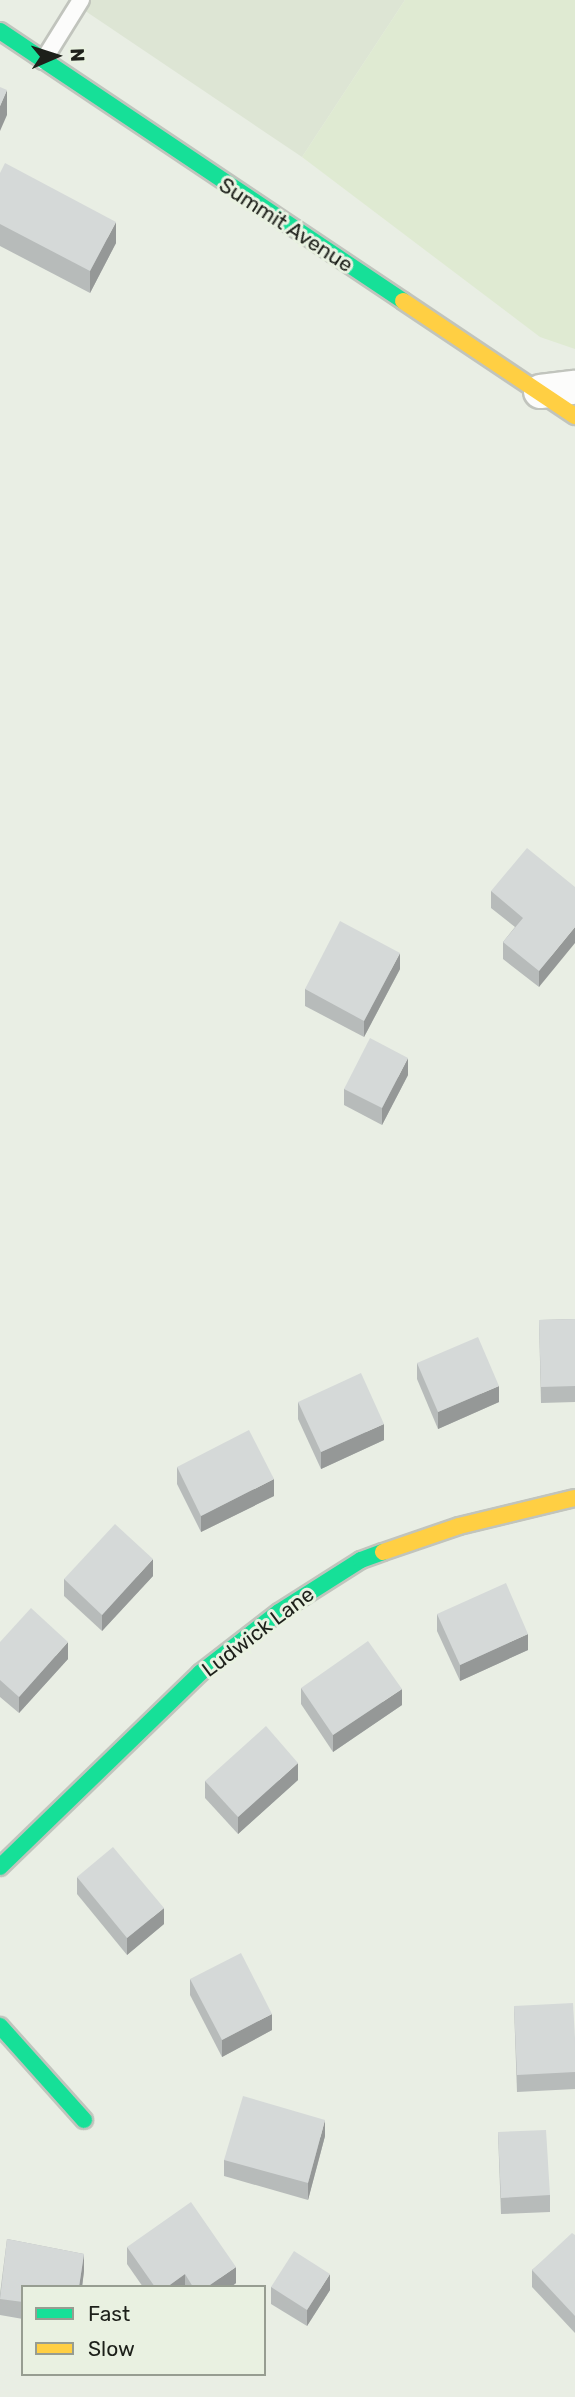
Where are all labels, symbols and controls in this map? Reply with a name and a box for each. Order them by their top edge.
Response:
north arrow [21,21,91,91]
text: N [66,47,89,62]
street label: Summit Avenue [214,172,358,278]
street label: Ludwick Lane [197,1582,319,1682]
legend [21,2285,266,2376]
text: Fast [88,2301,130,2326]
text: Slow [88,2336,135,2361]

